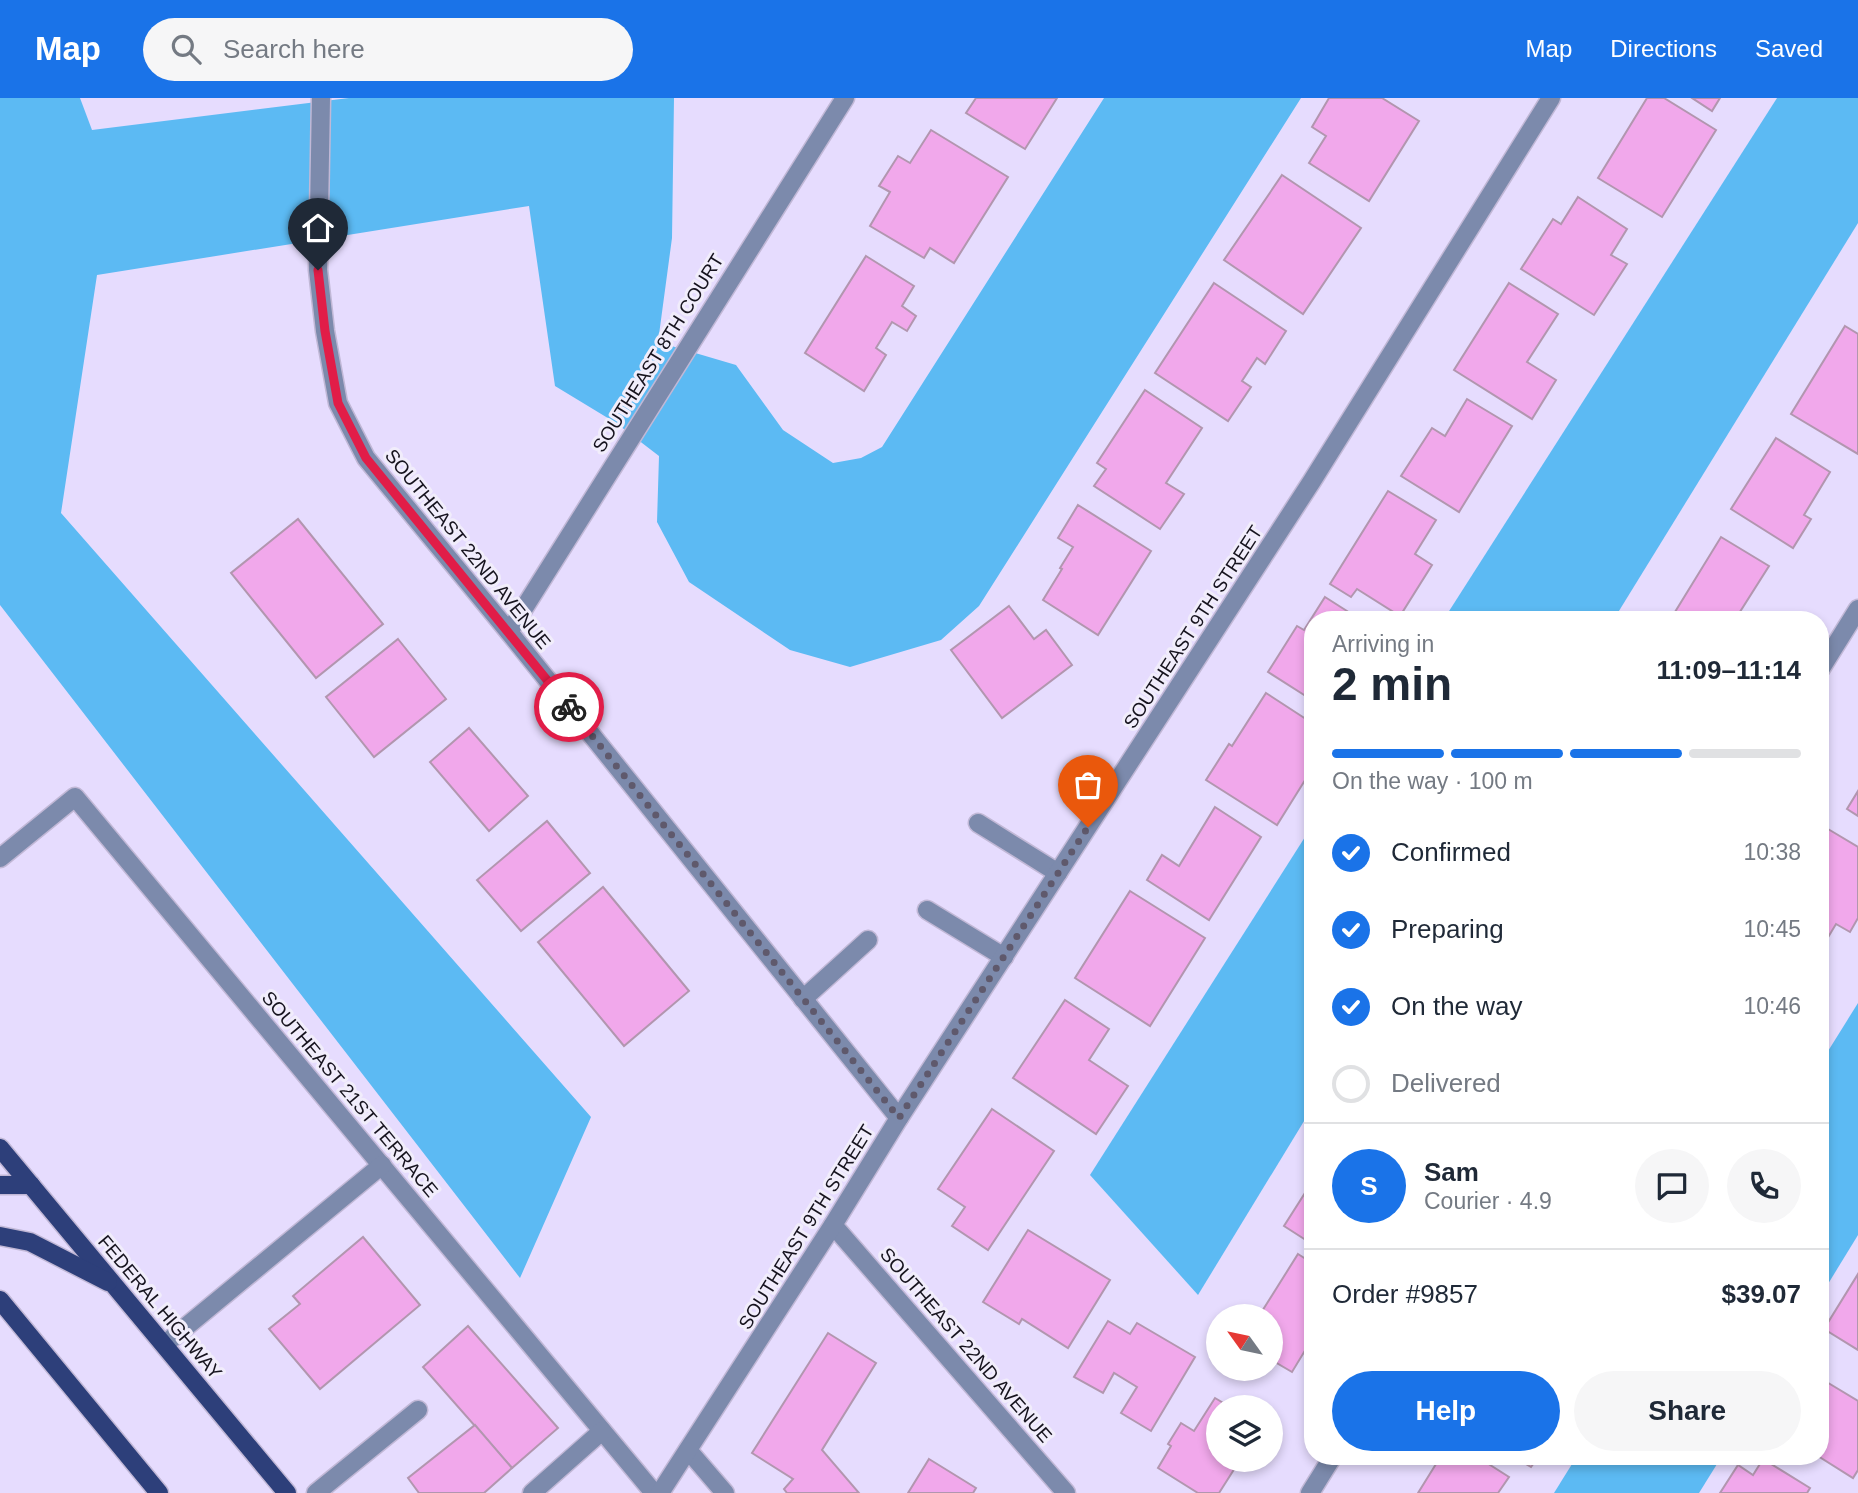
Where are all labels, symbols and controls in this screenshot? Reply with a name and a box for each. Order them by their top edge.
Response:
search box [143,18,633,81]
text: Map [35,30,101,67]
icon: search [167,30,205,68]
text: Search here [223,34,365,64]
text: Map [1526,35,1572,62]
text: Directions [1610,35,1717,62]
text: Saved [1755,35,1823,62]
pin [288,198,348,270]
icon: home [299,209,337,247]
street label: SOUTHEAST 8TH COURT [588,250,728,456]
street label: SOUTHEAST 22ND AVENUE [381,445,555,653]
street label: SOUTHEAST 9TH STREET [1120,521,1267,732]
text: Arriving in [1332,631,1434,657]
text: 11:09–11:14 [1656,655,1801,685]
text: 2 min [1332,658,1452,710]
courier [534,672,604,742]
icon: bike [550,688,588,726]
pin [1058,755,1118,827]
icon: bag [1069,766,1107,804]
text: On the way · 100 m [1332,768,1533,794]
icon: check [1332,834,1370,872]
text: Confirmed [1391,837,1511,867]
text: 10:38 [1743,839,1801,865]
icon: check [1332,911,1370,949]
text: Preparing [1391,914,1504,944]
text: 10:45 [1743,916,1801,942]
street label: SOUTHEAST 21ST TERRACE [258,987,442,1201]
icon: check [1332,988,1370,1026]
text: On the way [1391,991,1523,1021]
text: 10:46 [1743,993,1801,1019]
text: Delivered [1391,1068,1501,1098]
street label: SOUTHEAST 9TH STREET [734,1121,878,1333]
button: chat [1635,1149,1709,1223]
button: phone [1727,1149,1801,1223]
text: Sam [1424,1157,1479,1187]
text: S [1360,1171,1378,1201]
text: Courier · 4.9 [1424,1188,1552,1214]
street label: FEDERAL HIGHWAY [94,1231,226,1383]
street label: SOUTHEAST 22ND AVENUE [876,1244,1056,1446]
text: Order #9857 [1332,1279,1478,1309]
text: $39.07 [1721,1279,1801,1309]
north arrow [1206,1304,1283,1381]
map controls [1206,1304,1283,1472]
button: Help [1332,1371,1560,1451]
button: Share [1574,1371,1801,1451]
button: layers [1206,1395,1283,1472]

